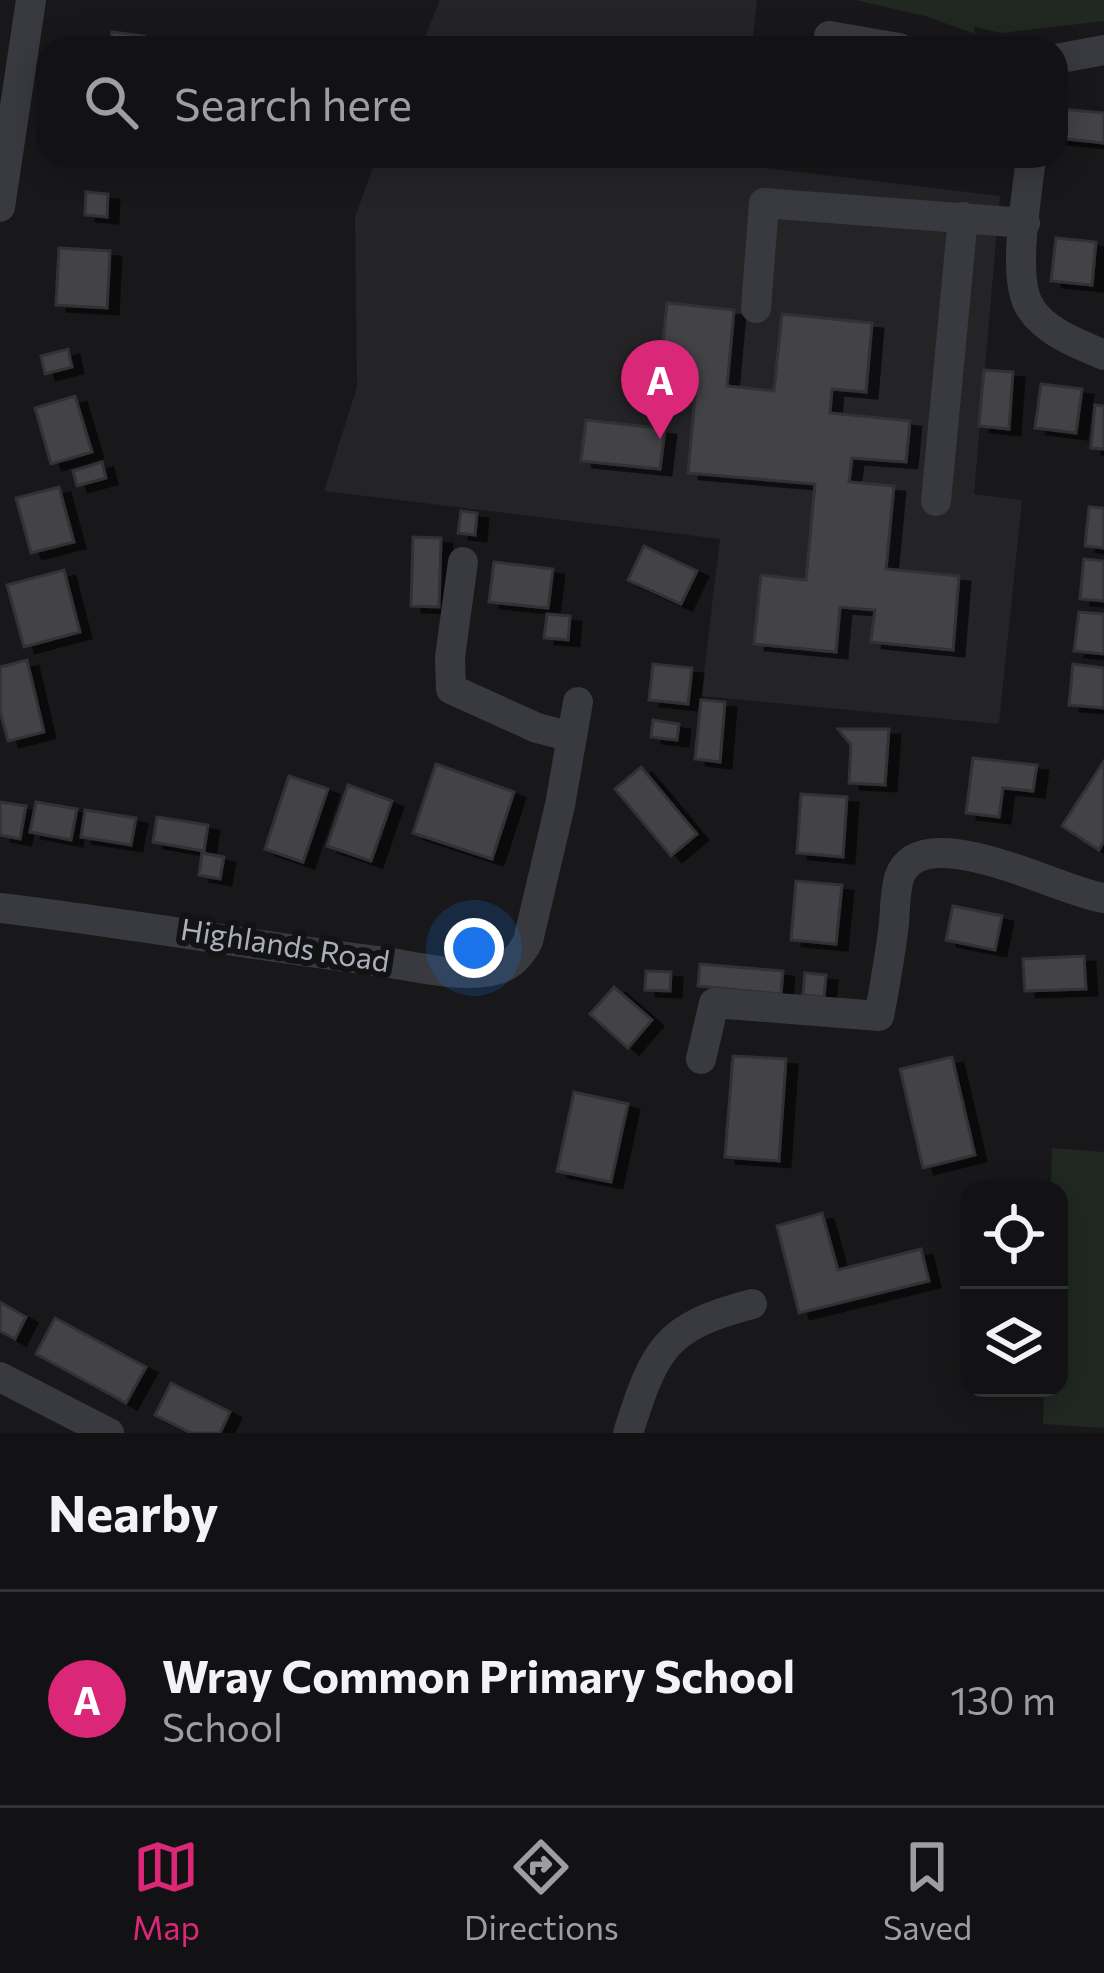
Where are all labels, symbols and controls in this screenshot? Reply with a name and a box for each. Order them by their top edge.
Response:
search box [36,36,1068,168]
icon: search [78,69,144,135]
text: Search here [174,75,412,130]
pin: A [621,340,699,439]
street label: Highlands Road [178,909,392,978]
your location [444,918,504,978]
map controls [960,1181,1068,1397]
button: locate [960,1181,1068,1289]
button: layers [960,1289,1068,1397]
text: Nearby [48,1480,218,1543]
text: Wray Common Primary School [162,1647,795,1702]
text: A [73,1675,101,1723]
text: 130 m [950,1675,1056,1723]
text: School [162,1702,283,1750]
tab: Map [132,1834,200,1947]
tab: Directions [464,1834,619,1947]
tab: Saved [883,1834,972,1947]

